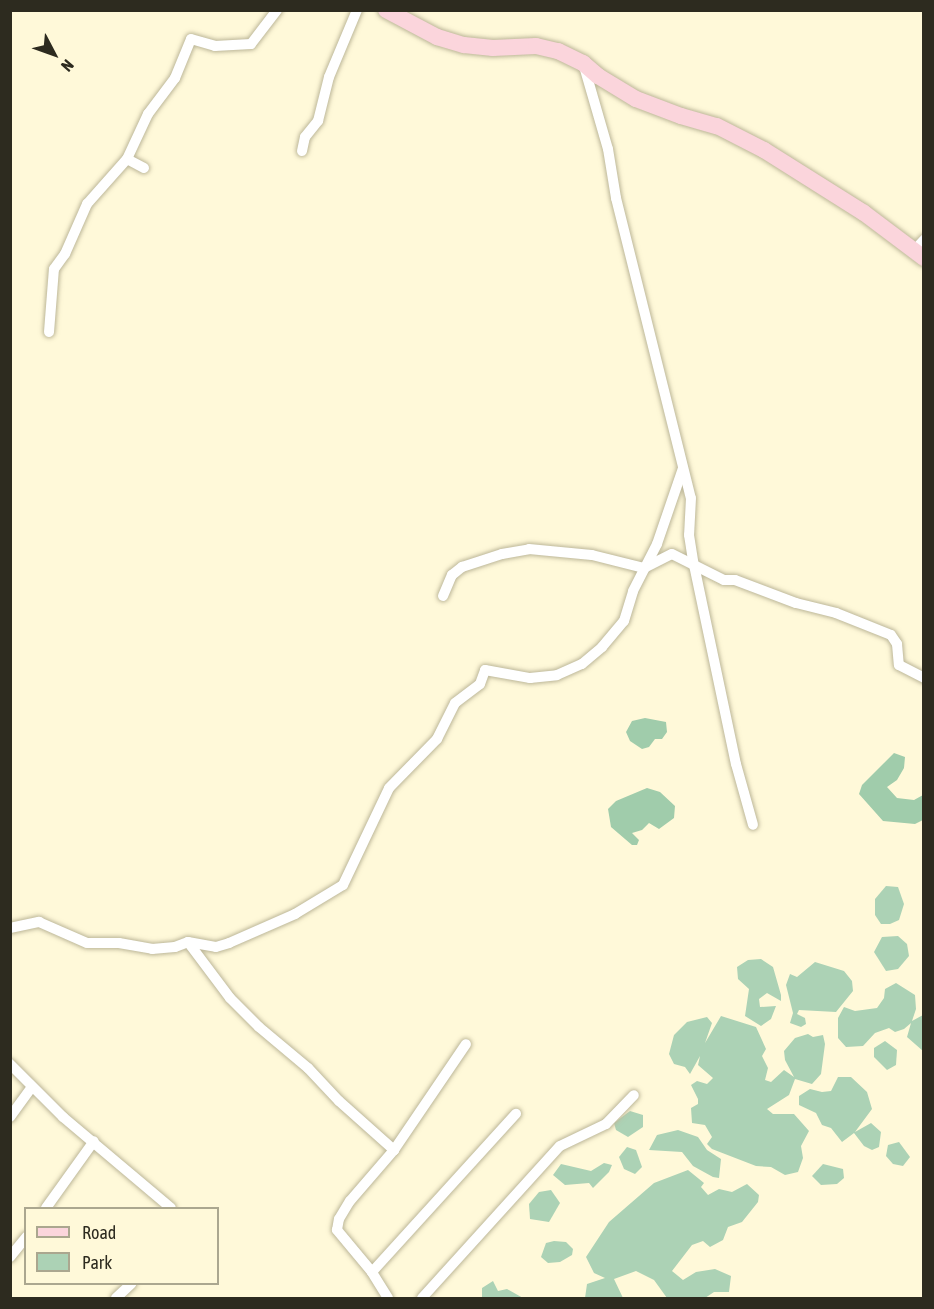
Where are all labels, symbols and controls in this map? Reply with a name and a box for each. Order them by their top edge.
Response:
north arrow [24,24,84,84]
text: N [58,56,77,75]
legend [24,1207,219,1285]
text: Road [82,1222,116,1243]
text: Park [82,1252,112,1273]

